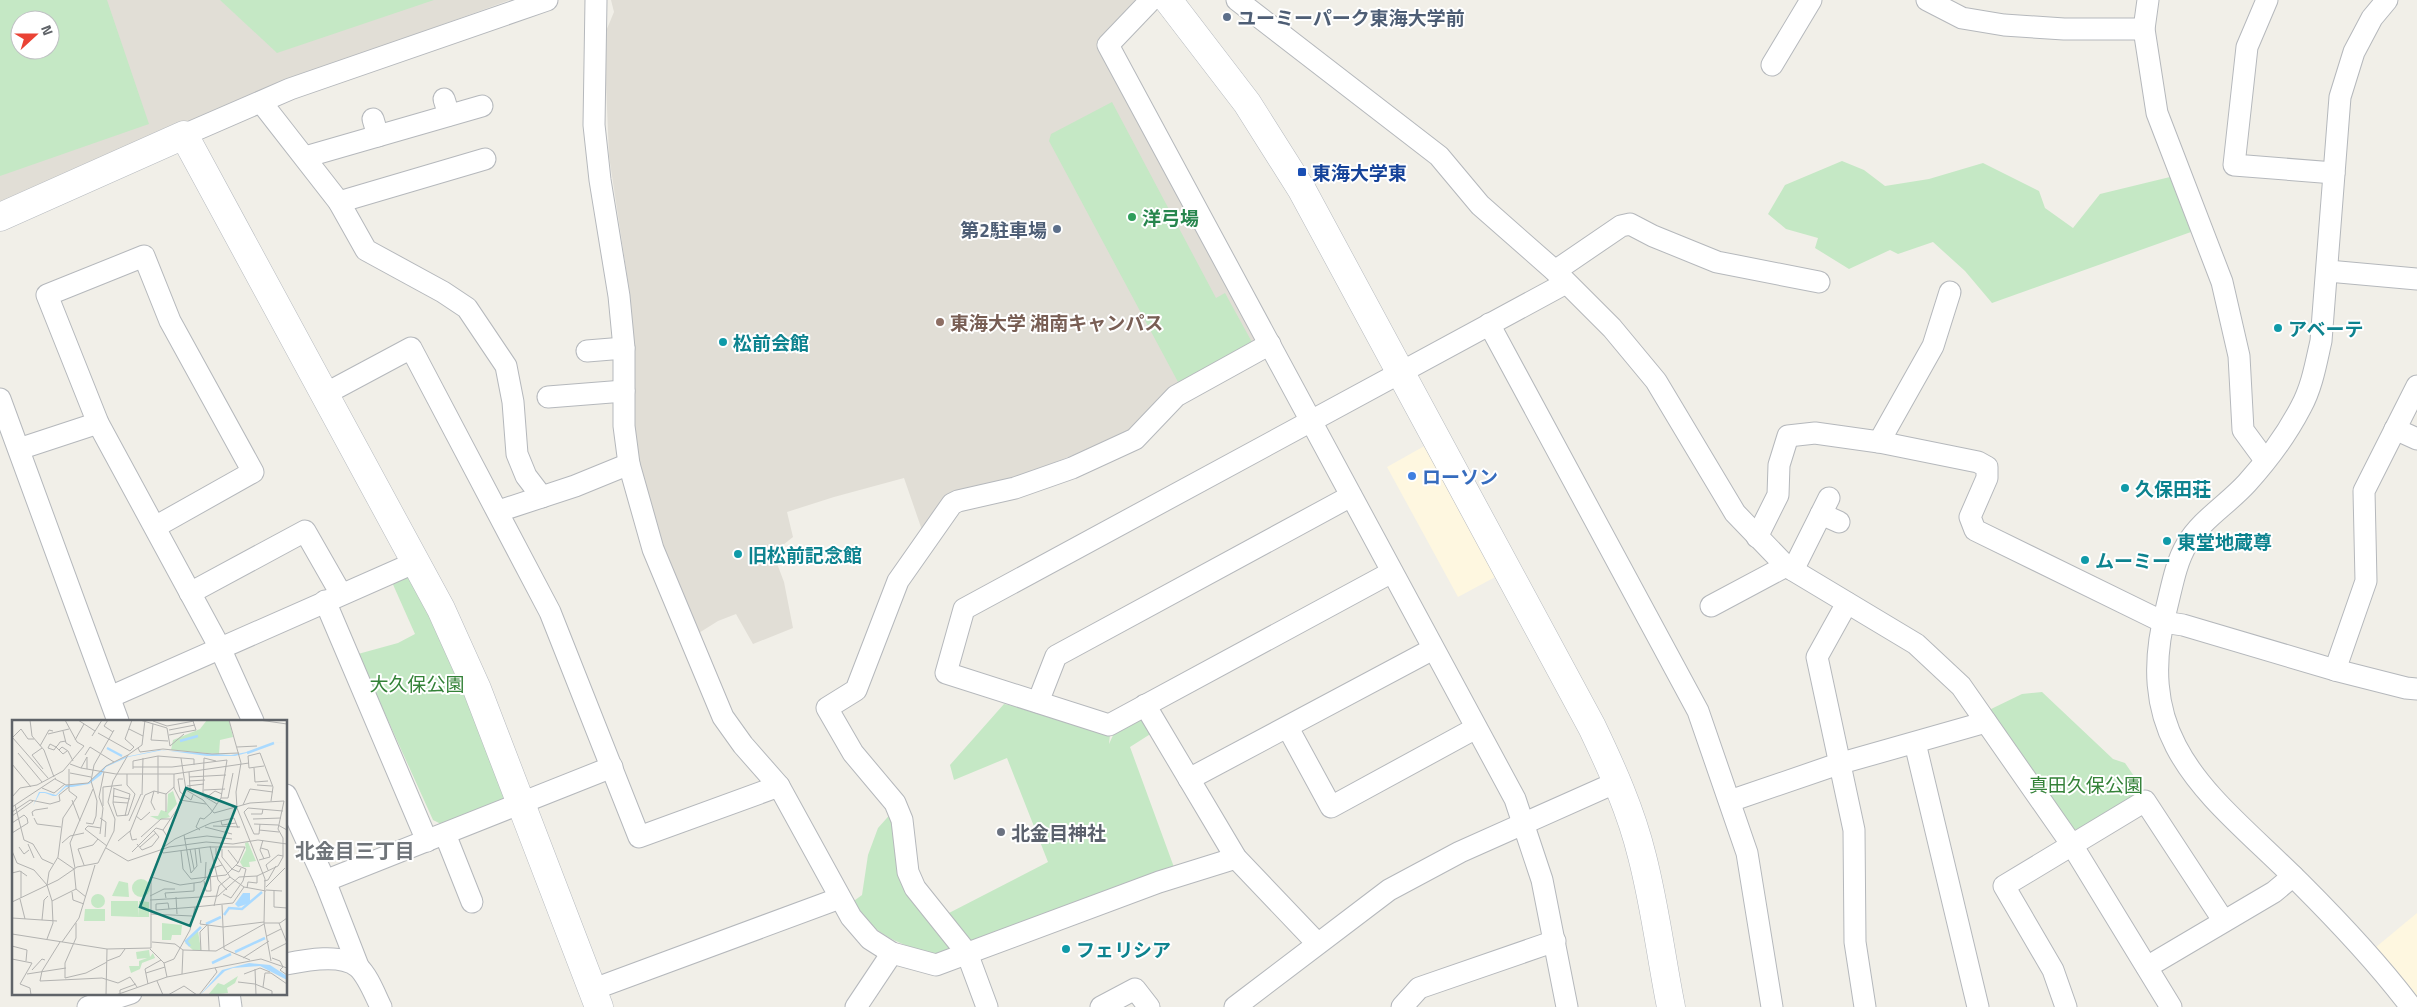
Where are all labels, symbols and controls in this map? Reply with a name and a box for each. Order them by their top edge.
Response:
place label: ユーミーパーク東海大学前 [1237,3,1465,32]
north arrow [10,10,60,60]
marker: ユーミーパーク東海大学前 [1221,11,1233,23]
text: N [36,22,59,38]
place label: 東海大学東 [1312,158,1407,187]
marker: 東海大学東 [1296,166,1308,178]
place label: 洋弓場 [1142,203,1199,232]
marker: 洋弓場 [1126,211,1138,223]
place label: 第2駐車場 [960,215,1047,244]
marker: 第2駐車場 [1051,223,1063,235]
place label: 東海大学 湘南キャンパス [950,308,1163,337]
place label: アベーテ [2288,314,2364,343]
marker: 東海大学 湘南キャンパス [934,316,946,328]
marker: アベーテ [2272,322,2284,334]
place label: 松前会館 [733,328,809,357]
marker: 松前会館 [717,336,729,348]
place label: ローソン [1422,462,1498,491]
marker: ローソン [1406,470,1418,482]
place label: 久保田荘 [2135,474,2211,503]
marker: 久保田荘 [2119,482,2131,494]
place label: 東堂地蔵尊 [2177,527,2272,556]
marker: 東堂地蔵尊 [2161,535,2173,547]
place label: 旧松前記念館 [748,540,862,569]
place label: ムーミー [2095,546,2171,575]
marker: 旧松前記念館 [732,548,744,560]
marker: ムーミー [2079,554,2091,566]
park label: 大久保公園 [369,669,465,698]
inset map [12,720,288,994]
park label: 真田久保公園 [2029,770,2143,799]
place label: 北金目神社 [1011,818,1106,847]
marker: 北金目神社 [995,826,1007,838]
district label: 北金目三丁目 [295,835,415,866]
place label: フェリシア [1076,935,1171,964]
marker: フェリシア [1060,943,1072,955]

